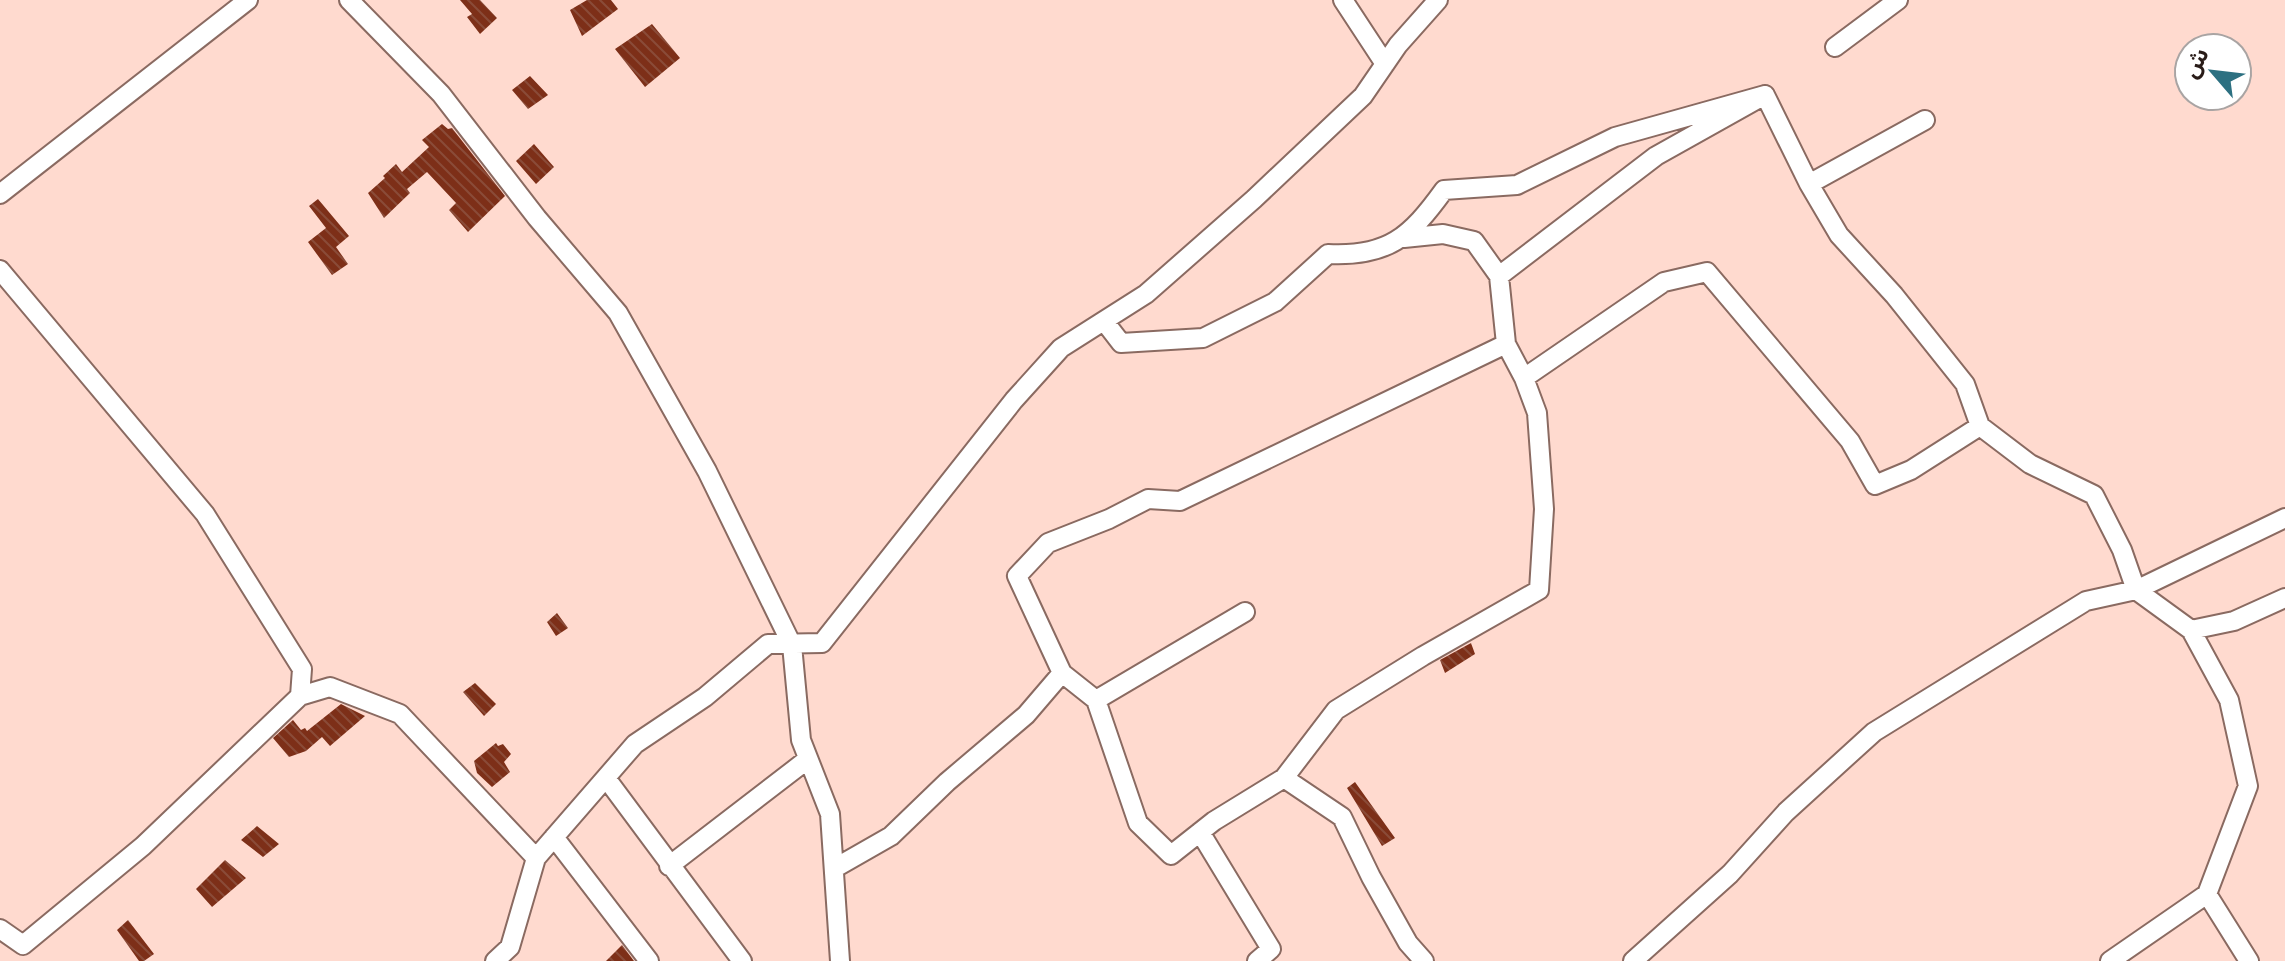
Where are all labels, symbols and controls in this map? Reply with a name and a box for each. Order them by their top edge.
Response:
north arrow [2173,32,2253,112]
text: ش [2176,43,2214,82]

